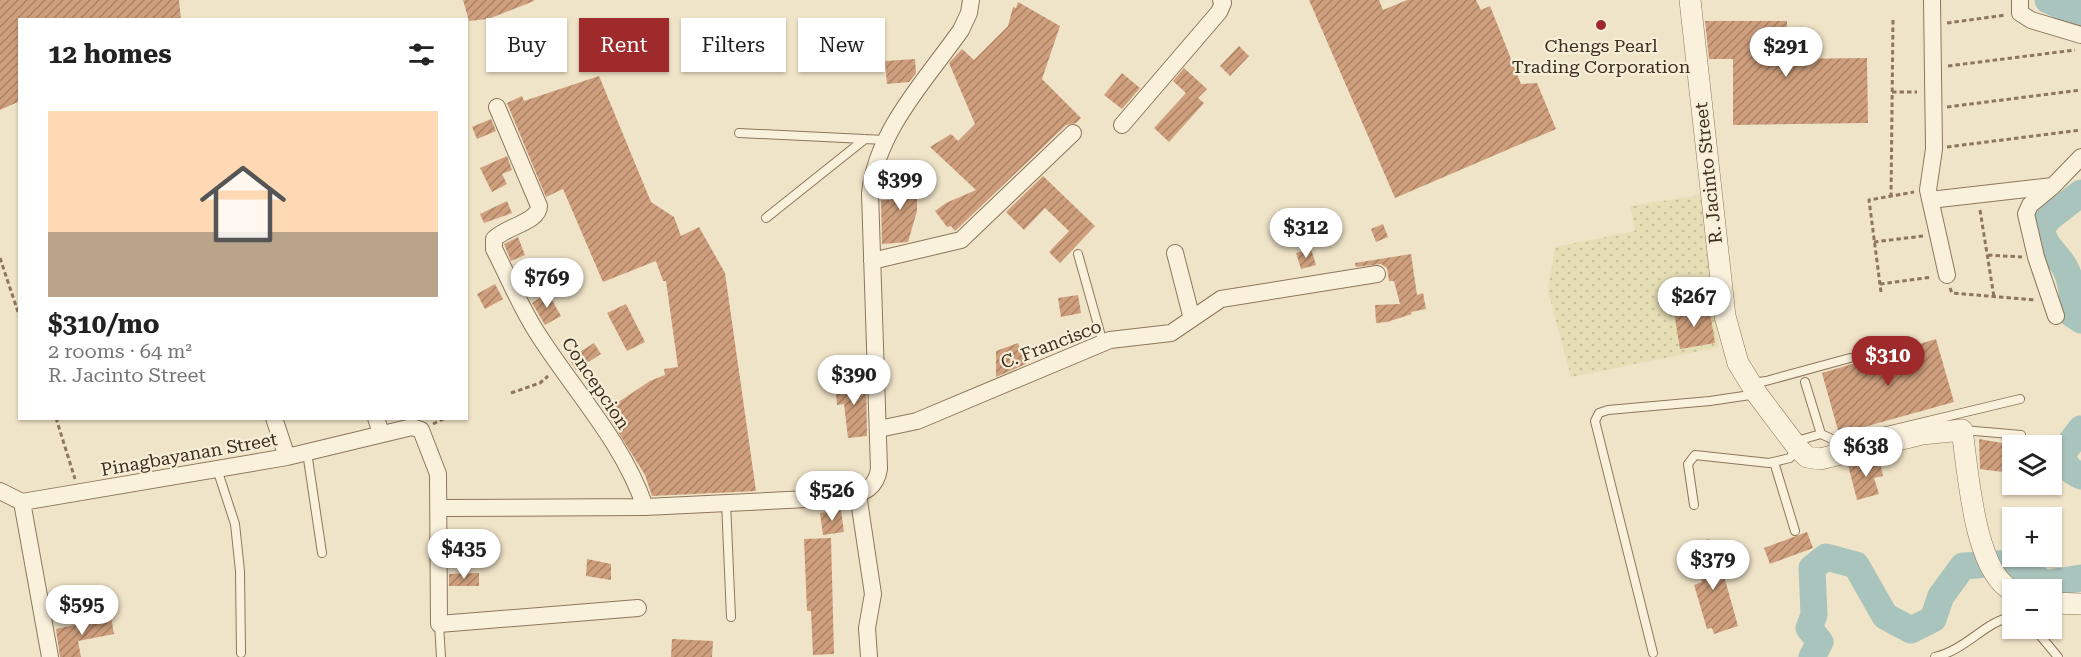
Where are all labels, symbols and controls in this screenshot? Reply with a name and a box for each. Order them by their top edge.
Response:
chip: Buy [486,18,567,72]
chip: Rent [579,18,669,72]
chip: Filters [681,18,786,72]
chip: New [798,18,885,72]
marker: Chengs Pearl Trading Corporation [1594,18,1608,32]
pin: $291 [1750,27,1822,78]
text: $291 [1764,34,1808,58]
place label: Chengs Pearl Trading Corporation [1512,35,1691,77]
icon: filters [405,38,438,71]
text: 12 homes [48,39,172,69]
street label: R. Jacinto Street [1690,101,1726,245]
icon: home [189,150,297,258]
pin: $399 [864,160,936,211]
text: $399 [878,167,922,191]
pin: $312 [1270,208,1342,259]
text: $312 [1284,215,1328,239]
pin: $769 [511,258,583,309]
text: $769 [525,265,569,289]
pin: $267 [1658,277,1730,328]
text: $267 [1672,284,1716,308]
text: $310/mo [48,309,160,339]
street label: C. Francisco [998,315,1104,373]
street label: Concepcion [558,333,635,433]
pin: $310 [1852,336,1924,387]
text: 2 rooms · 64 m² [48,339,192,363]
text: $310 [1866,343,1910,367]
pin: $390 [818,355,890,406]
text: $390 [832,362,876,386]
text: R. Jacinto Street [48,363,206,387]
pin: $638 [1830,427,1902,478]
street label: Pinagbayanan Street [99,428,279,480]
text: $638 [1844,434,1888,458]
map controls [2002,435,2062,639]
button: layers [2002,435,2062,495]
pin: $526 [796,471,868,522]
text: $526 [810,478,854,502]
button: + [2002,507,2062,567]
pin: $435 [428,529,500,580]
text: $435 [442,536,486,560]
pin: $379 [1677,540,1749,591]
text: $379 [1691,547,1735,571]
button: − [2002,579,2062,639]
pin: $595 [46,585,118,636]
text: $595 [60,592,104,616]

